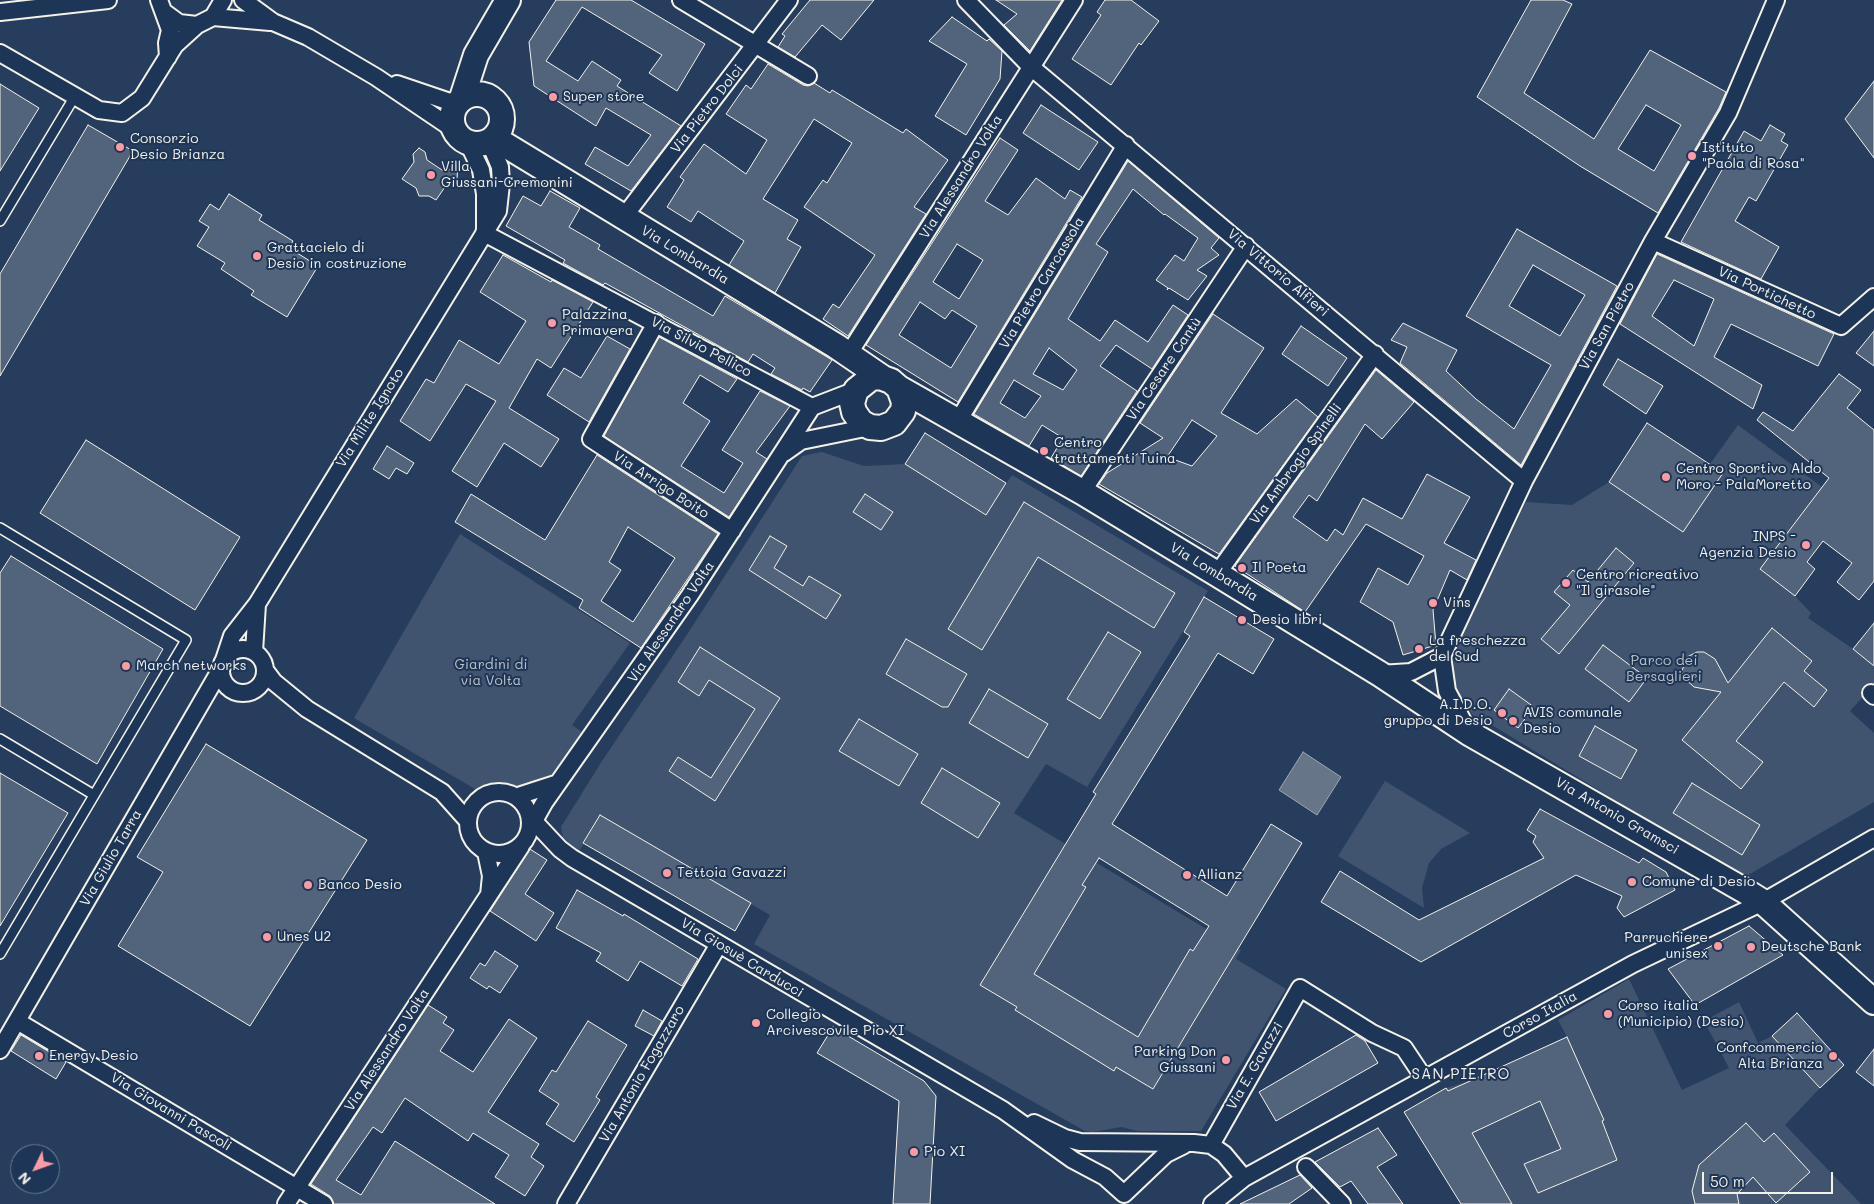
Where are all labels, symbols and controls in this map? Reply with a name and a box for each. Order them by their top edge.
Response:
street label: Via Pietro Dolci [667,61,747,157]
place label: Super store [563,89,644,105]
marker: Super store [547,91,559,103]
street label: Via Alessandro Volta [916,112,1006,242]
place label: Consorzio Desio Brianza [130,131,225,164]
place label: Istituto "Paola di Rosa" [1702,140,1805,172]
marker: Consorzio Desio Brianza [114,141,126,153]
marker: Istituto "Paola di Rosa" [1686,150,1698,162]
place label: Villa Giussani-Cremonini [441,159,573,192]
marker: Villa Giussani-Cremonini [425,169,437,181]
street label: Via Pietro Carcassola [996,214,1088,352]
street label: Via Lombardia [638,222,732,288]
street label: Via Vittorio Alfieri [1224,226,1332,320]
place label: Grattacielo di Desio in costruzione [267,240,407,272]
marker: Grattacielo di Desio in costruzione [251,250,263,262]
street label: Via Portichetto [1715,263,1819,323]
street label: Via San Pietro [1576,279,1638,373]
place label: Palazzina Primavera [562,307,634,340]
street label: Via Silvio Pellico [648,313,754,381]
street label: Via Cesare Cantù [1123,314,1205,424]
marker: Palazzina Primavera [546,317,558,329]
street label: Via Milite Ignoto [333,365,407,471]
street label: Via Ambrogio Spinelli [1246,400,1346,528]
place label: Centro trattamenti Tuina [1054,435,1176,468]
marker: Centro trattamenti Tuina [1038,445,1050,457]
street label: Via Arrigo Boito [610,448,712,522]
place label: Centro Sportivo Aldo Moro - PalaMoretto [1676,461,1821,494]
marker: Centro Sportivo Aldo Moro - PalaMoretto [1660,471,1672,483]
place label: INPS - Agenzia Desio [1699,529,1796,562]
street label: Via Lombardia [1167,539,1261,605]
marker: INPS - Agenzia Desio [1800,539,1812,551]
street label: Via Alessandro Volta [624,558,718,686]
place label: Il Poeta [1252,560,1307,576]
marker: Il Poeta [1236,562,1248,574]
place label: Centro ricreativo "Il girasole" [1576,567,1698,600]
marker: Centro ricreativo "Il girasole" [1560,577,1572,589]
place label: Vins [1443,595,1471,611]
marker: Vins [1427,597,1439,609]
place label: Desio libri [1252,612,1322,628]
marker: Desio libri [1236,614,1248,626]
place label: La freschezza del Sud [1429,633,1527,666]
marker: La freschezza del Sud [1413,643,1425,655]
park label: Parco dei Bersaglieri [1626,653,1702,686]
park label: Giardini di via Volta [454,657,528,690]
place label: March networks [136,658,247,674]
marker: March networks [120,660,132,672]
place label: A.I.D.O. gruppo di Desio [1384,697,1492,730]
place label: AVIS comunale Desio [1523,705,1622,738]
marker: A.I.D.O. gruppo di Desio [1496,707,1508,719]
marker: AVIS comunale Desio [1507,715,1519,727]
street label: Via Antonio Gramsci [1552,774,1682,858]
street label: Via Giulio Tarra [77,807,145,909]
place label: Tettoia Gavazzi [677,865,787,881]
marker: Tettoia Gavazzi [661,867,673,879]
place label: Allianz [1197,867,1242,883]
marker: Allianz [1181,869,1193,881]
place label: Comune di Desio [1642,874,1755,890]
marker: Comune di Desio [1626,876,1638,888]
place label: Banco Desio [318,877,402,893]
marker: Banco Desio [302,879,314,891]
street label: Via Giosuè Carducci [678,915,806,1001]
place label: Unes U2 [277,929,331,945]
place label: Parruchiere unisex [1624,930,1708,962]
marker: Unes U2 [261,931,273,943]
place label: Deutsche Bank [1761,939,1862,955]
marker: Parruchiere unisex [1712,940,1724,952]
marker: Deutsche Bank [1745,941,1757,953]
street label: Via Alessandro Volta [341,986,433,1114]
street label: Corso Italia [1500,988,1580,1042]
place label: Corso italia (Municipio) (Desio) [1618,998,1744,1030]
street label: Via Antonio Fogazzaro [596,1002,688,1146]
place label: Collegio Arcivescovile Pio XI [766,1007,904,1040]
marker: Corso italia (Municipio) (Desio) [1602,1008,1614,1020]
marker: Collegio Arcivescovile Pio XI [750,1017,762,1029]
street label: Via E. Gavazzi [1223,1019,1287,1113]
place label: Confcommercio Alta Brianza [1716,1040,1823,1072]
place label: Parking Don Giussani [1134,1044,1216,1076]
place label: Energy Desio [49,1048,138,1064]
marker: Energy Desio [33,1050,45,1062]
marker: Confcommercio Alta Brianza [1827,1050,1839,1062]
marker: Parking Don Giussani [1220,1054,1232,1066]
district label: SAN PIETRO [1410,1065,1512,1083]
street label: Via Giovanni Pascoli [107,1069,235,1155]
north arrow [10,1144,60,1194]
place label: Pio XI [924,1144,965,1160]
marker: Pio XI [908,1146,920,1158]
scale bar [1704,1162,1835,1194]
text: N [14,1168,35,1189]
text: 50 m [1710,1171,1745,1191]

